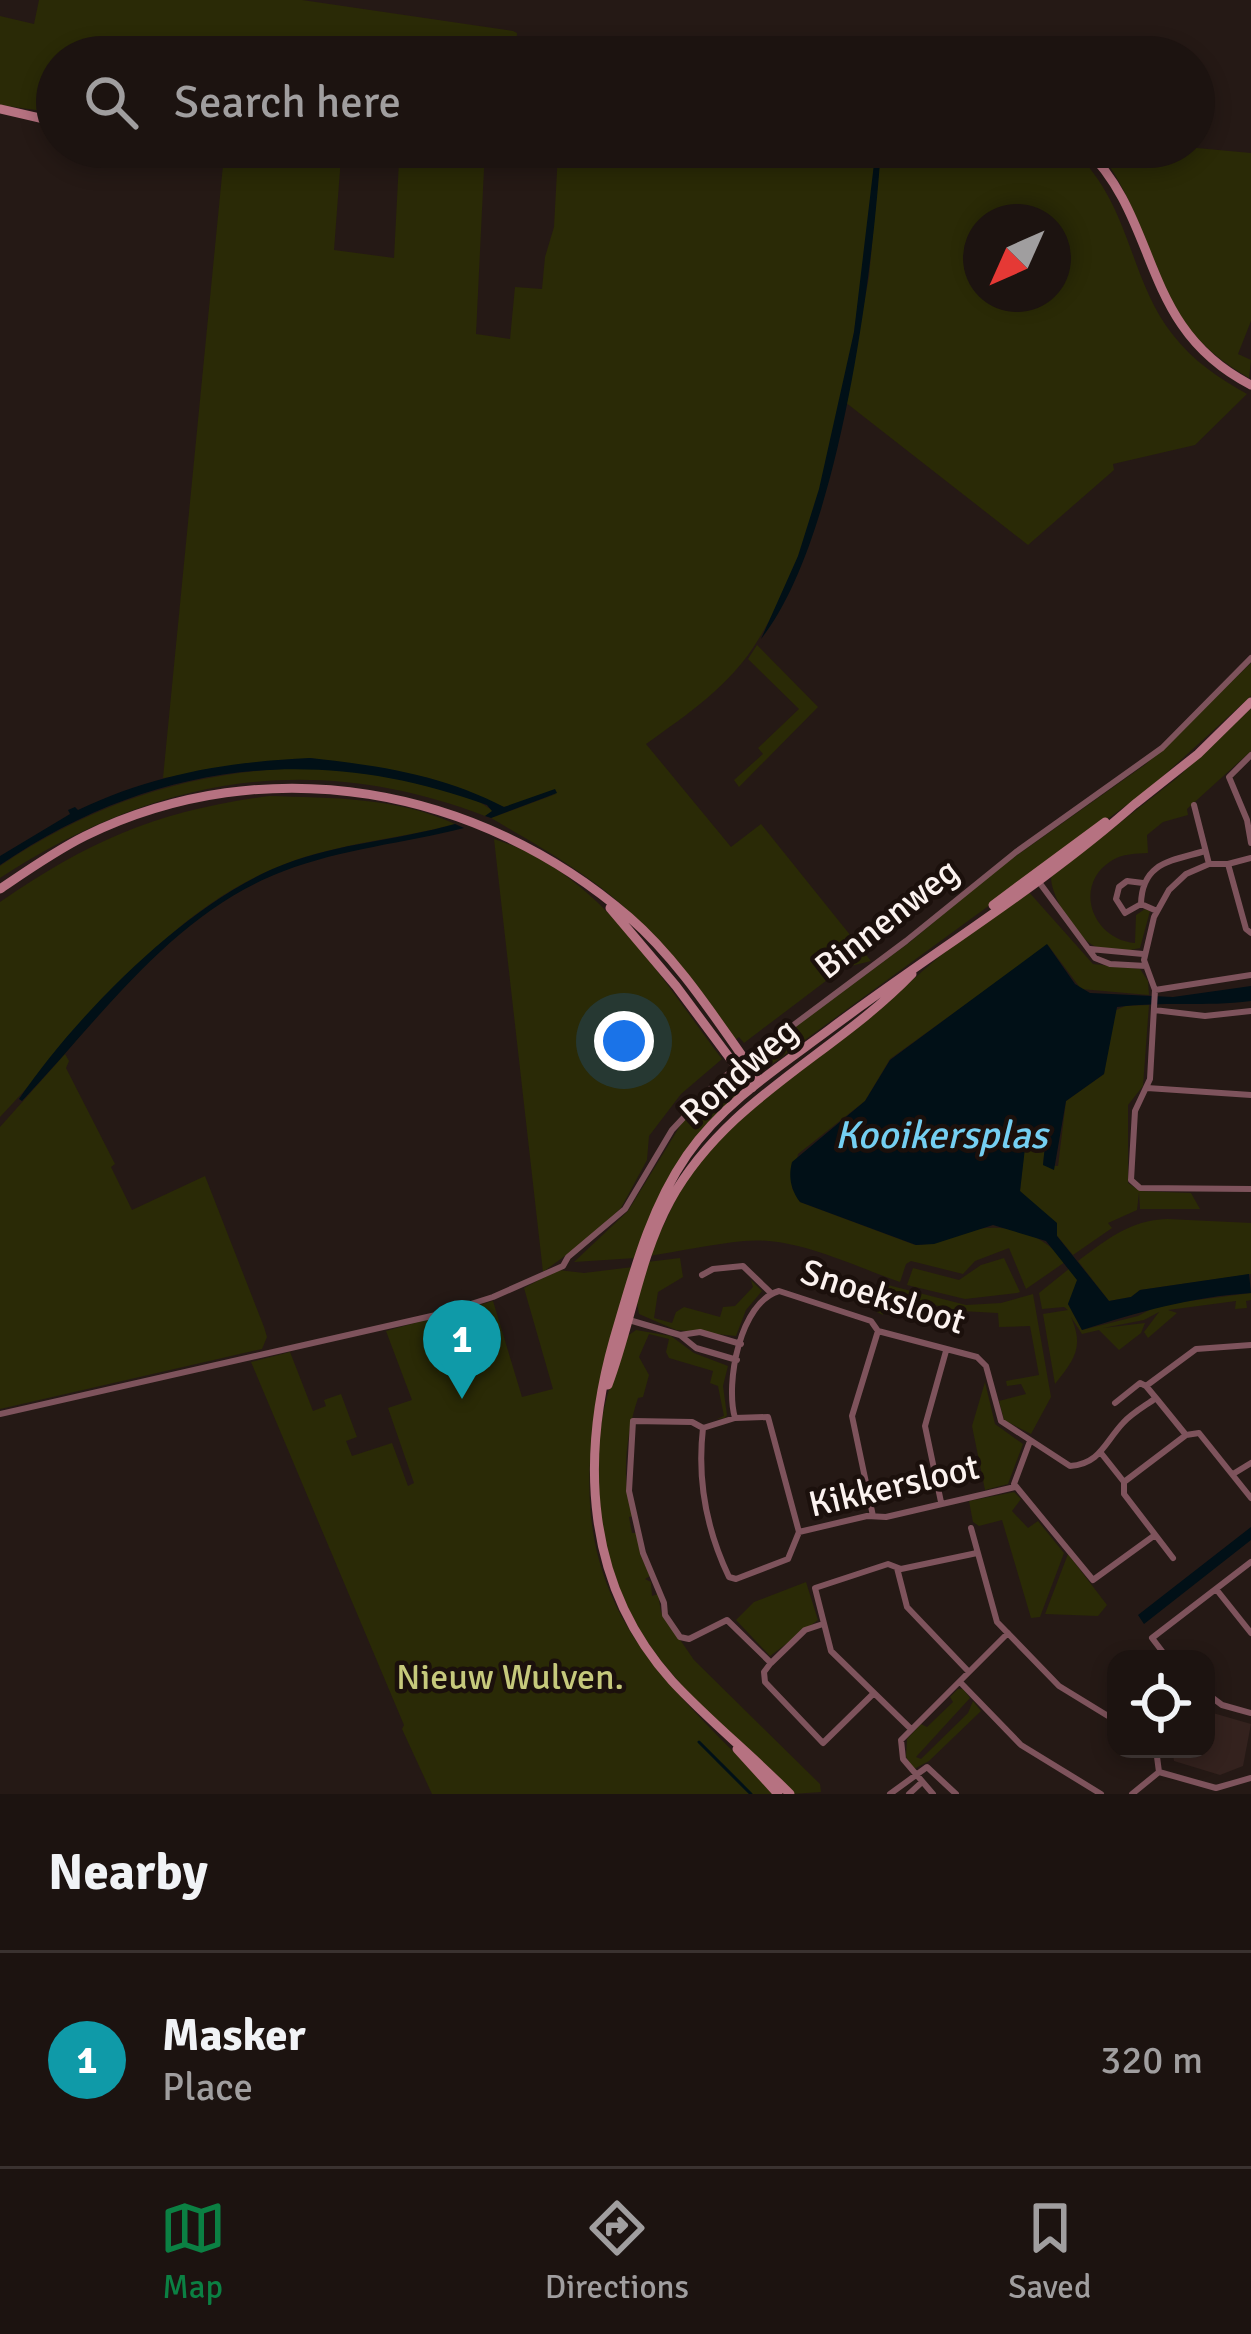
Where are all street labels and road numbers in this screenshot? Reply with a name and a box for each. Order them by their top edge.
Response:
street label: Binnenweg [806,849,968,989]
street label: Rondweg [671,1009,807,1135]
street label: Snoeksloot [795,1249,971,1345]
street label: Kikkersloot [804,1445,984,1527]

